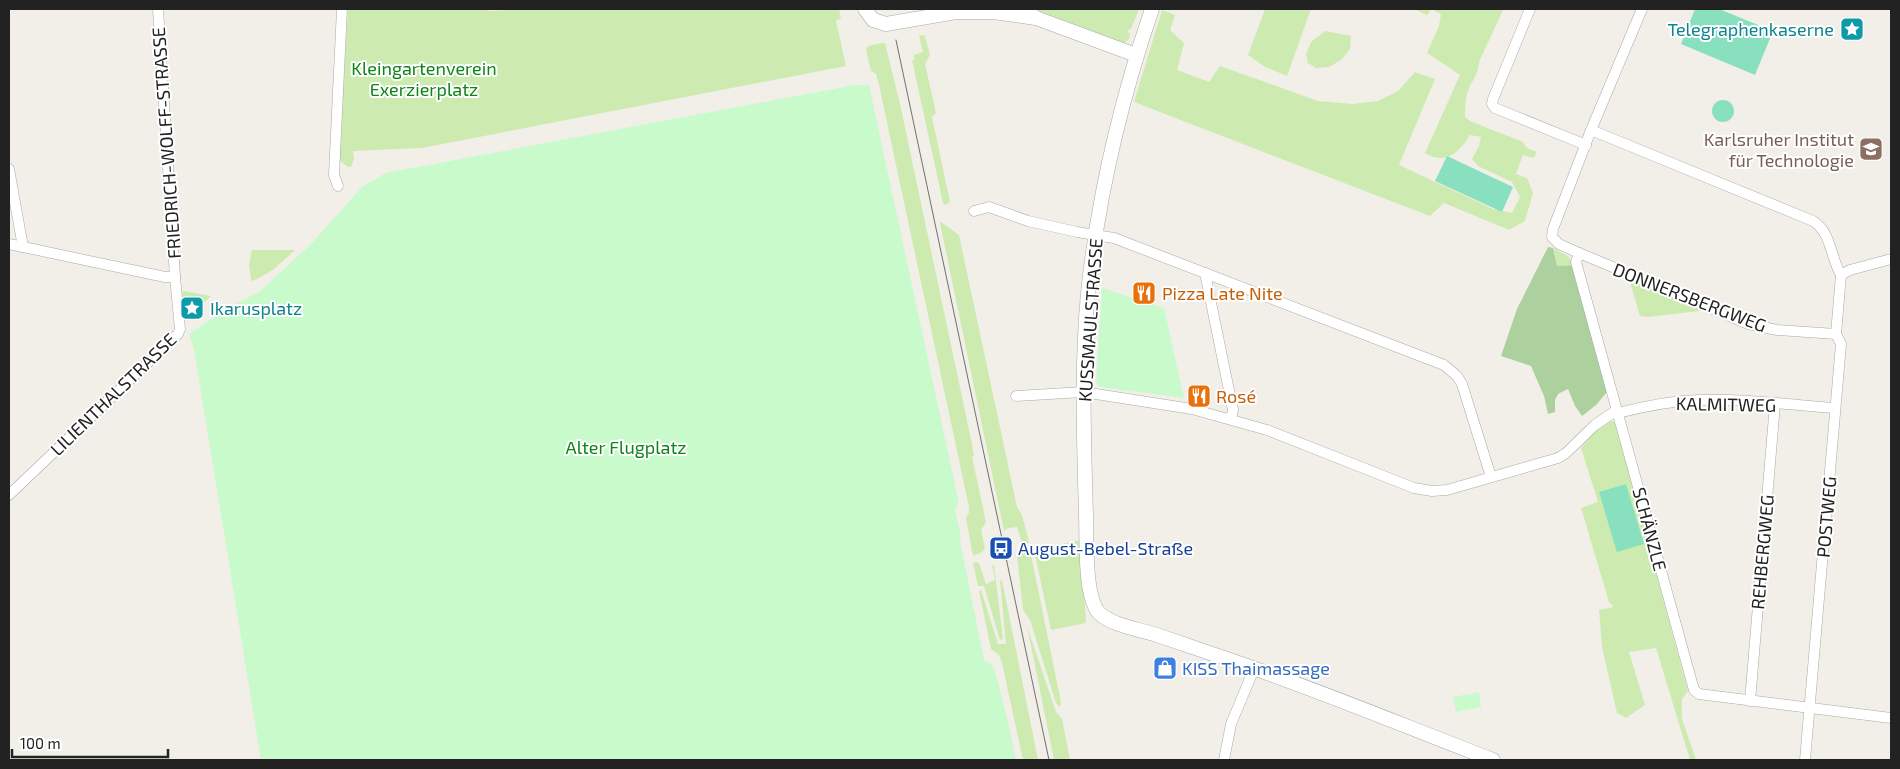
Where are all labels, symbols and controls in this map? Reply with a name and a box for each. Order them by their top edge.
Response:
place icon: Telegraphenkaserne [1839,16,1865,42]
place label: Telegraphenkaserne [1668,18,1834,40]
street label: FRIEDRICH-WOLFF-STRASSE [147,26,185,260]
park label: Kleingartenverein Exerzierplatz [351,57,497,100]
place label: Karlsruher Institut für Technologie [1704,128,1854,171]
school or university icon: Karlsruher Institut für Technologie [1858,136,1884,162]
street label: KUSSMAULSTRASSE [1073,237,1107,403]
street label: DONNERSBERGWEG [1610,258,1770,336]
restaurant icon: Pizza Late Nite [1131,280,1157,306]
place label: Pizza Late Nite [1162,282,1283,304]
place icon: Ikarusplatz [179,295,205,321]
place label: Ikarusplatz [210,297,302,319]
street label: LILIENTHALSTRASSE [45,328,181,460]
restaurant icon: Rosé [1186,383,1212,409]
place label: Rosé [1216,385,1256,407]
street label: KALMITWEG [1676,392,1776,416]
park label: Alter Flugplatz [566,436,686,458]
street label: POSTWEG [1811,475,1841,559]
street label: SCHÄNZLE [1628,485,1672,573]
street label: REHBERGWEG [1746,494,1778,610]
bus stop icon: August-Bebel-Straße [988,535,1014,561]
place label: August-Bebel-Straße [1018,537,1193,559]
shop icon: KISS Thaimassage [1152,655,1178,681]
place label: KISS Thaimassage [1182,657,1330,679]
scale bar [12,726,169,758]
text: 100 m [20,734,61,752]

